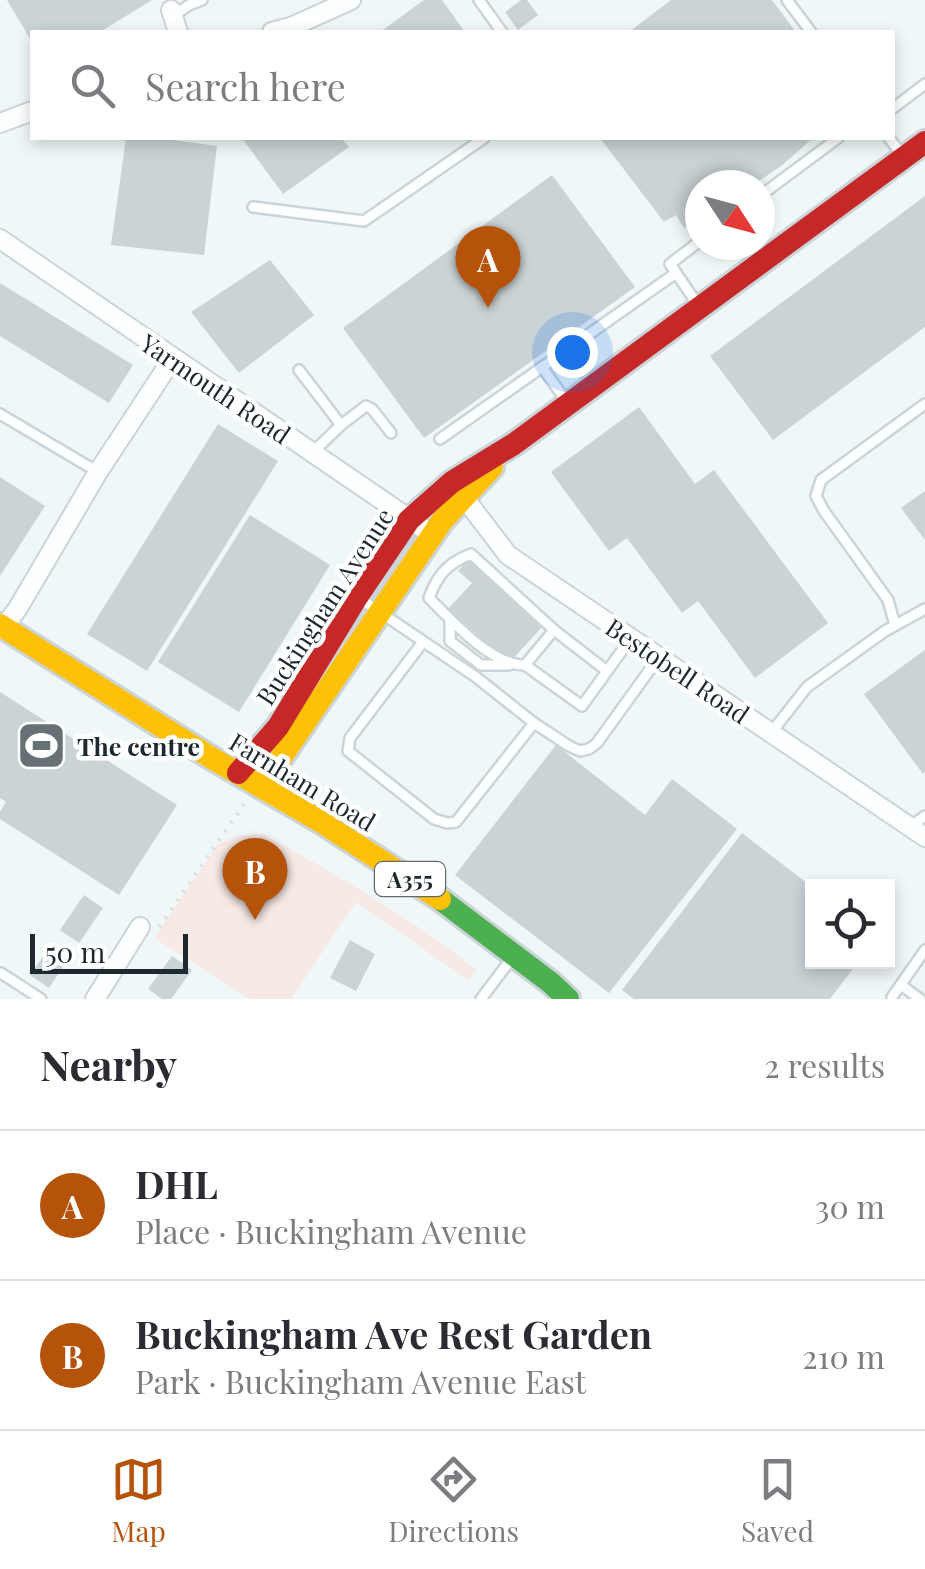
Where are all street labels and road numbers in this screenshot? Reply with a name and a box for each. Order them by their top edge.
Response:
street label: Yarmouth Road [134,325,297,450]
street label: Buckingham Avenue [248,501,400,711]
street label: Bestobell Road [600,610,756,730]
street label: Farnham Road [224,724,382,838]
road number: A355 [375,862,445,896]

